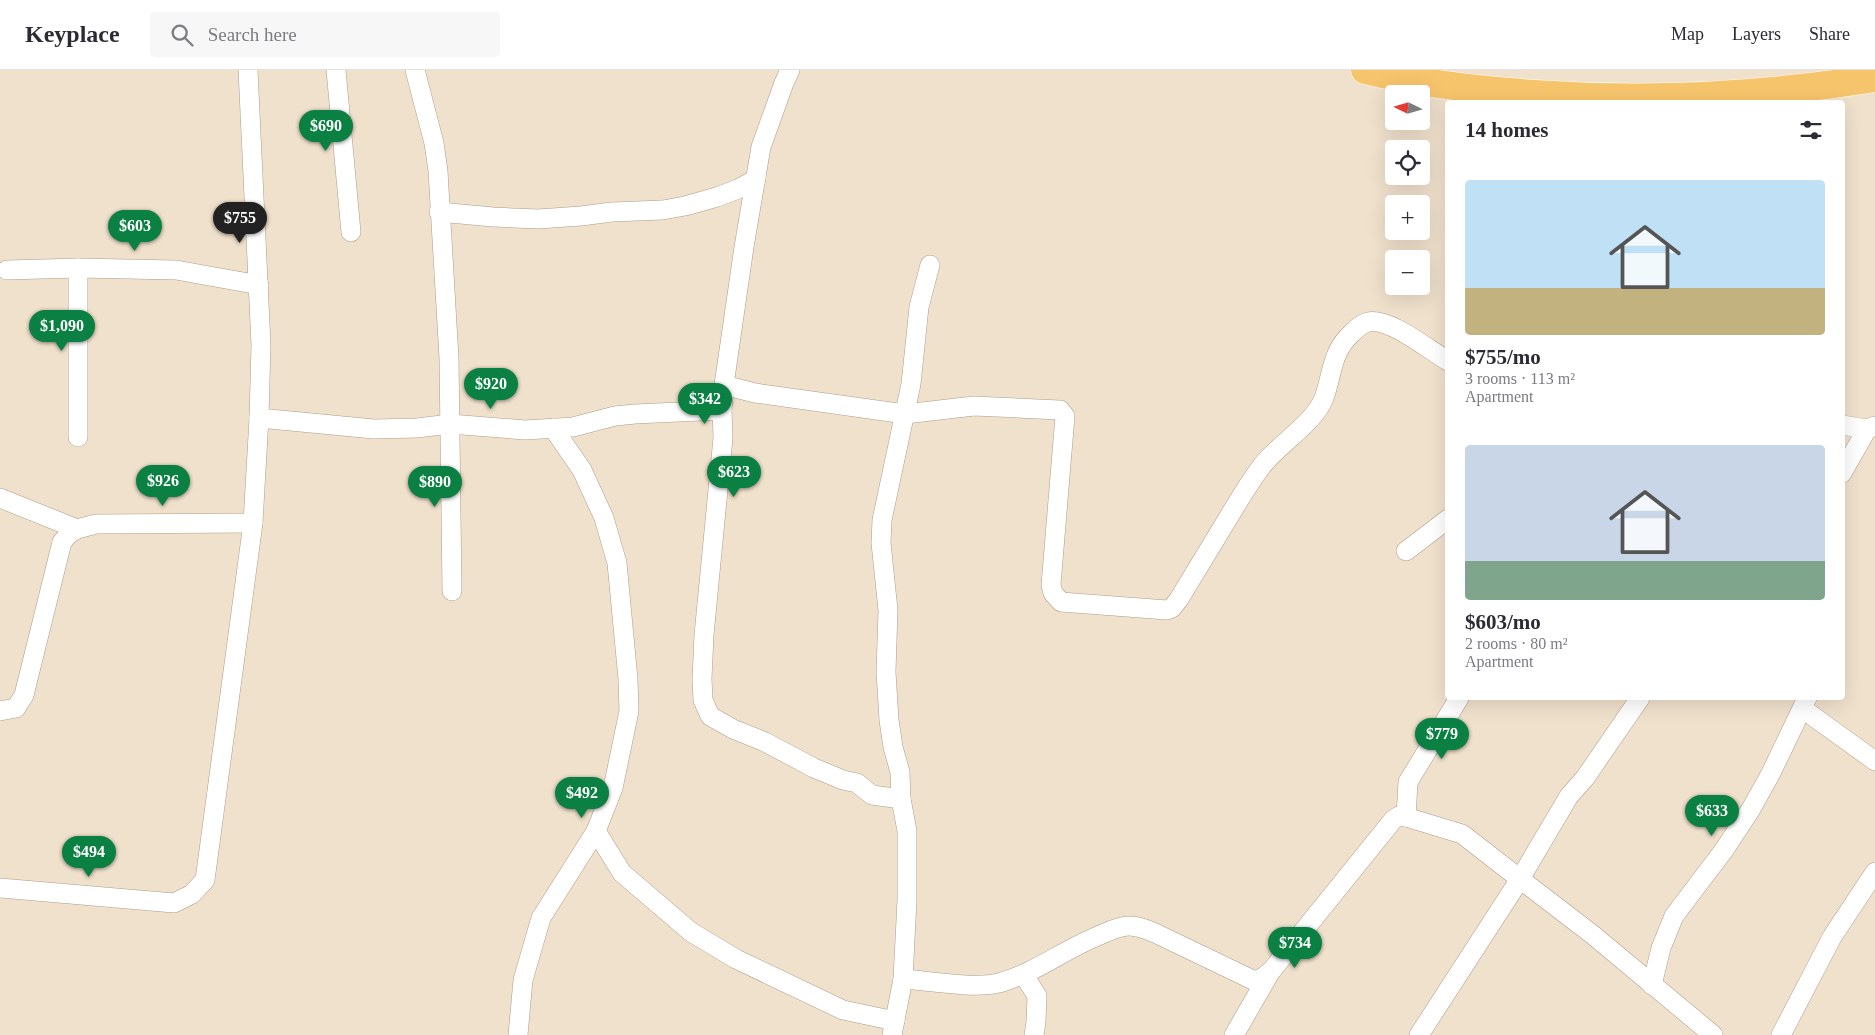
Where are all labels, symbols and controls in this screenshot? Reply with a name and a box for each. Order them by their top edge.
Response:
search box [150,12,500,57]
text: Keyplace [25,21,120,47]
icon: search [168,21,196,49]
text: Search here [208,24,297,45]
text: Map [1671,24,1704,44]
text: Layers [1732,24,1781,44]
text: Share [1809,24,1850,44]
north arrow [1385,85,1430,130]
map controls [1385,85,1430,295]
pin: $690 [296,109,356,152]
icon: filters [1797,116,1825,144]
text: $690 [310,117,342,134]
text: 14 homes [1465,118,1548,142]
button: locate [1385,140,1430,185]
button: + [1385,195,1430,240]
pin: $755 [210,202,270,244]
text: $755 [224,209,256,226]
pin: $603 [105,210,165,252]
icon: home [1600,212,1690,302]
text: $603 [119,217,151,234]
button: − [1385,250,1430,295]
pin: $1,090 [21,310,103,352]
text: $1,090 [40,317,84,334]
text: $755/mo [1465,345,1541,369]
pin: $920 [461,368,521,410]
text: 3 rooms · 113 m² [1465,370,1575,387]
text: $920 [475,375,507,392]
pin: $342 [675,382,735,425]
text: Apartment [1465,388,1533,405]
text: $342 [689,390,721,407]
pin: $623 [704,456,764,498]
text: $623 [718,463,750,480]
pin: $926 [133,464,193,507]
pin: $890 [405,466,465,508]
text: $926 [147,472,179,489]
text: $890 [419,473,451,490]
icon: home [1600,477,1690,567]
text: $603/mo [1465,610,1541,634]
text: 2 rooms · 80 m² [1465,635,1568,652]
text: Apartment [1465,653,1533,670]
pin: $779 [1412,718,1472,760]
text: $779 [1426,725,1458,742]
pin: $492 [552,776,612,819]
text: $492 [566,784,598,801]
pin: $633 [1682,794,1742,837]
text: $633 [1696,802,1728,819]
pin: $494 [59,836,119,878]
text: $494 [73,843,105,860]
pin: $734 [1265,926,1325,969]
text: $734 [1279,934,1311,951]

